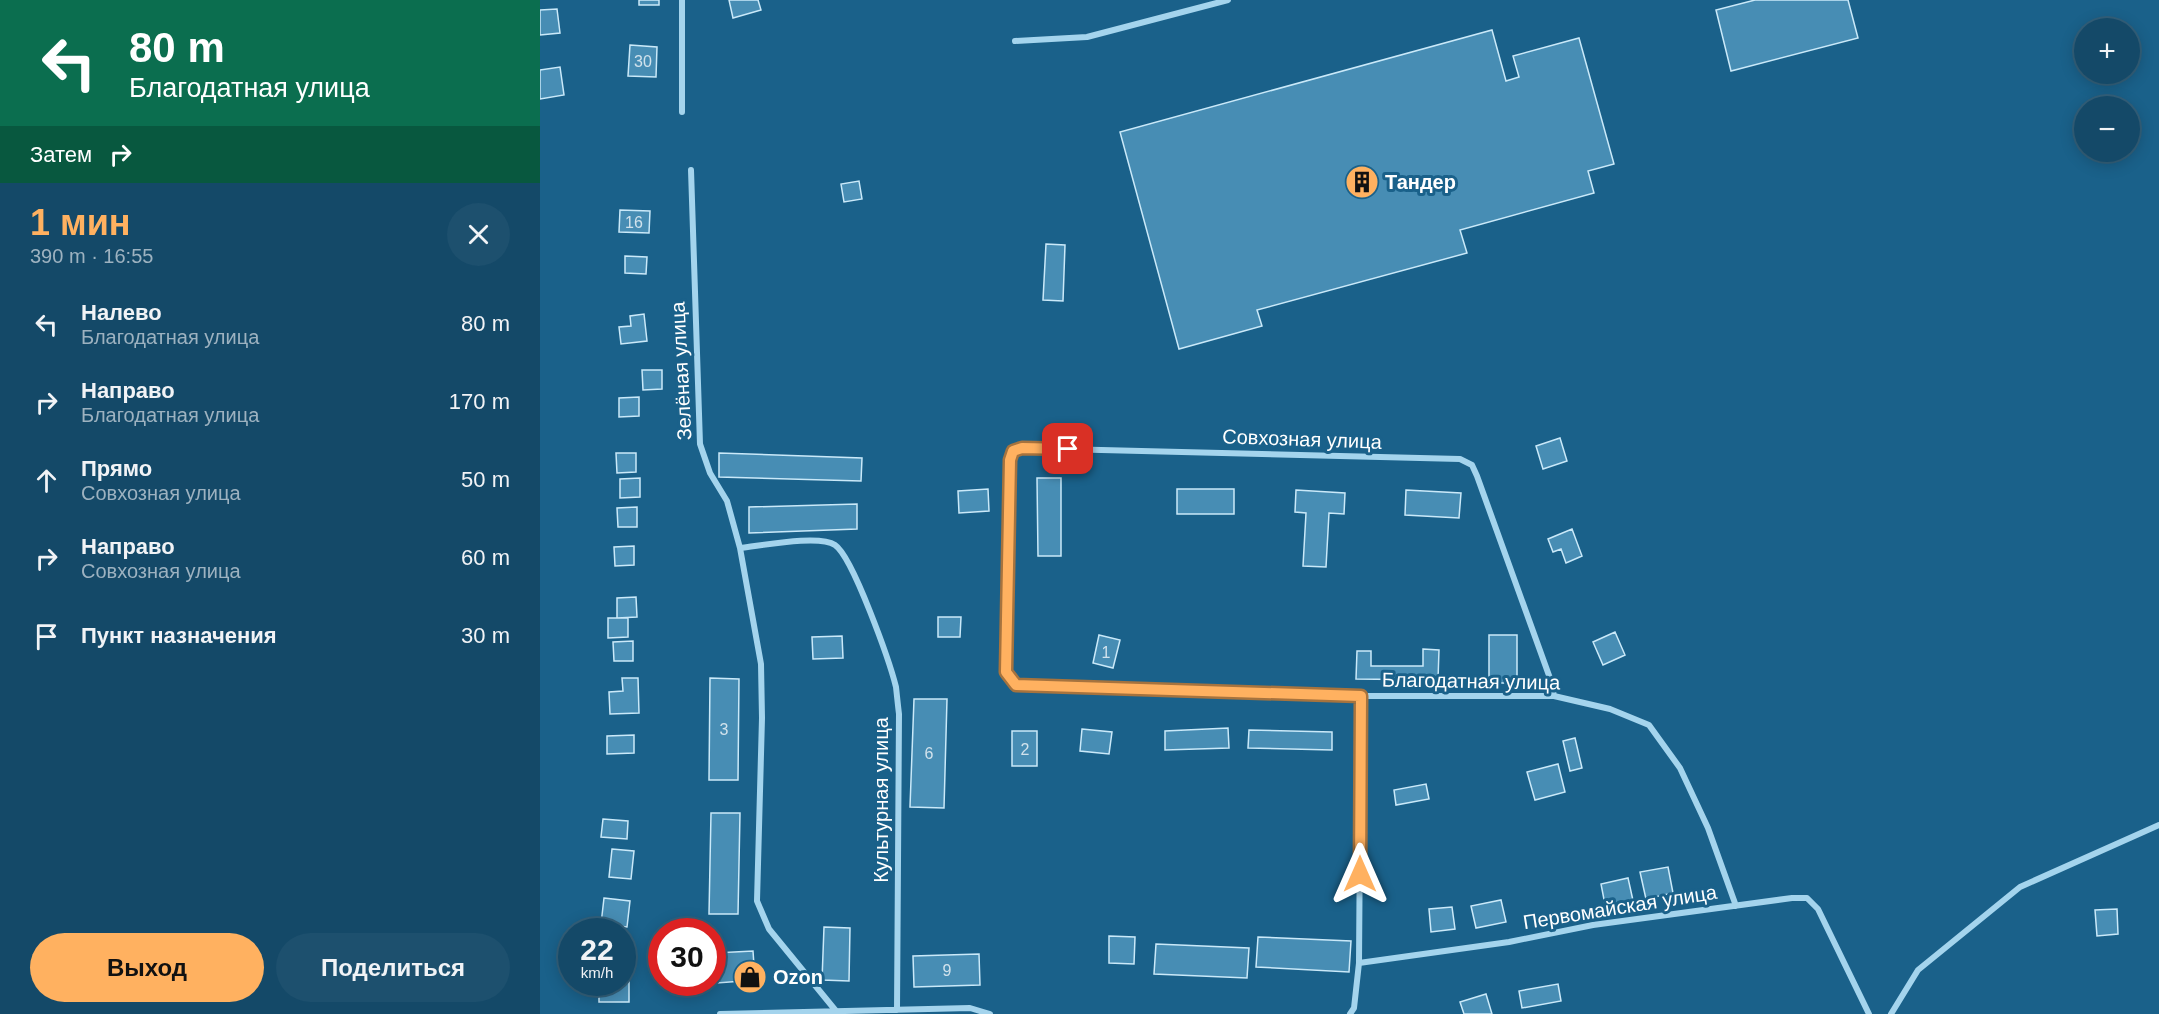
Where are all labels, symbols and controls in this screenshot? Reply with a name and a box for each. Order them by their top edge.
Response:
map controls [2074,18,2140,162]
button: + [2074,18,2140,84]
icon: left [30,24,108,102]
text: 80 m [129,24,225,71]
house number: 30 [634,53,652,70]
text: Благодатная улица [129,73,370,103]
button: − [2074,96,2140,162]
icon: right [104,138,137,171]
text: Затем [30,142,92,167]
building icon: Тандер [1344,164,1380,200]
place label: Тандер [1385,171,1456,193]
text: 1 мин [30,202,131,243]
button: close [447,203,510,266]
house number: 16 [625,214,643,231]
text: 390 m · 16:55 [30,245,153,267]
text: Налево [81,300,162,325]
street label: Зелёная улица [666,300,696,441]
icon: left [30,308,63,341]
text: 80 m [461,311,510,336]
text: Благодатная улица [81,326,259,348]
text: Направо [81,378,175,403]
icon: right [30,386,63,419]
text: 170 m [449,389,510,414]
text: Благодатная улица [81,404,259,426]
pin [1042,423,1093,474]
street label: Совхозная улица [1222,425,1383,453]
icon: arrive [1051,432,1084,465]
text: Прямо [81,456,152,481]
icon: ahead [30,464,63,497]
text: 50 m [461,467,510,492]
text: Совхозная улица [81,482,241,504]
text: Направо [81,534,175,559]
icon: right [30,542,63,575]
text: 60 m [461,545,510,570]
text: Совхозная улица [81,560,241,582]
icon: arrive [30,620,63,653]
text: Пункт назначения [81,623,277,648]
text: 30 m [461,623,510,648]
house number: 1 [1102,644,1111,661]
street label: Благодатная улица [1382,668,1561,694]
street label: Культурная улица [870,716,892,883]
house number: 3 [720,721,729,738]
house number: 2 [1021,741,1030,758]
house number: 6 [925,745,934,762]
position arrow [1328,842,1392,906]
street label: Первомайская улица [1522,881,1719,933]
speed limit sign: 30 [648,918,726,996]
button: Выход [30,933,264,1002]
button: Поделиться [276,933,510,1002]
text: 22 [580,933,614,966]
shop icon: Ozon [732,959,768,995]
house number: 9 [943,962,952,979]
text: km/h [581,964,613,981]
place label: Ozon [773,966,823,988]

